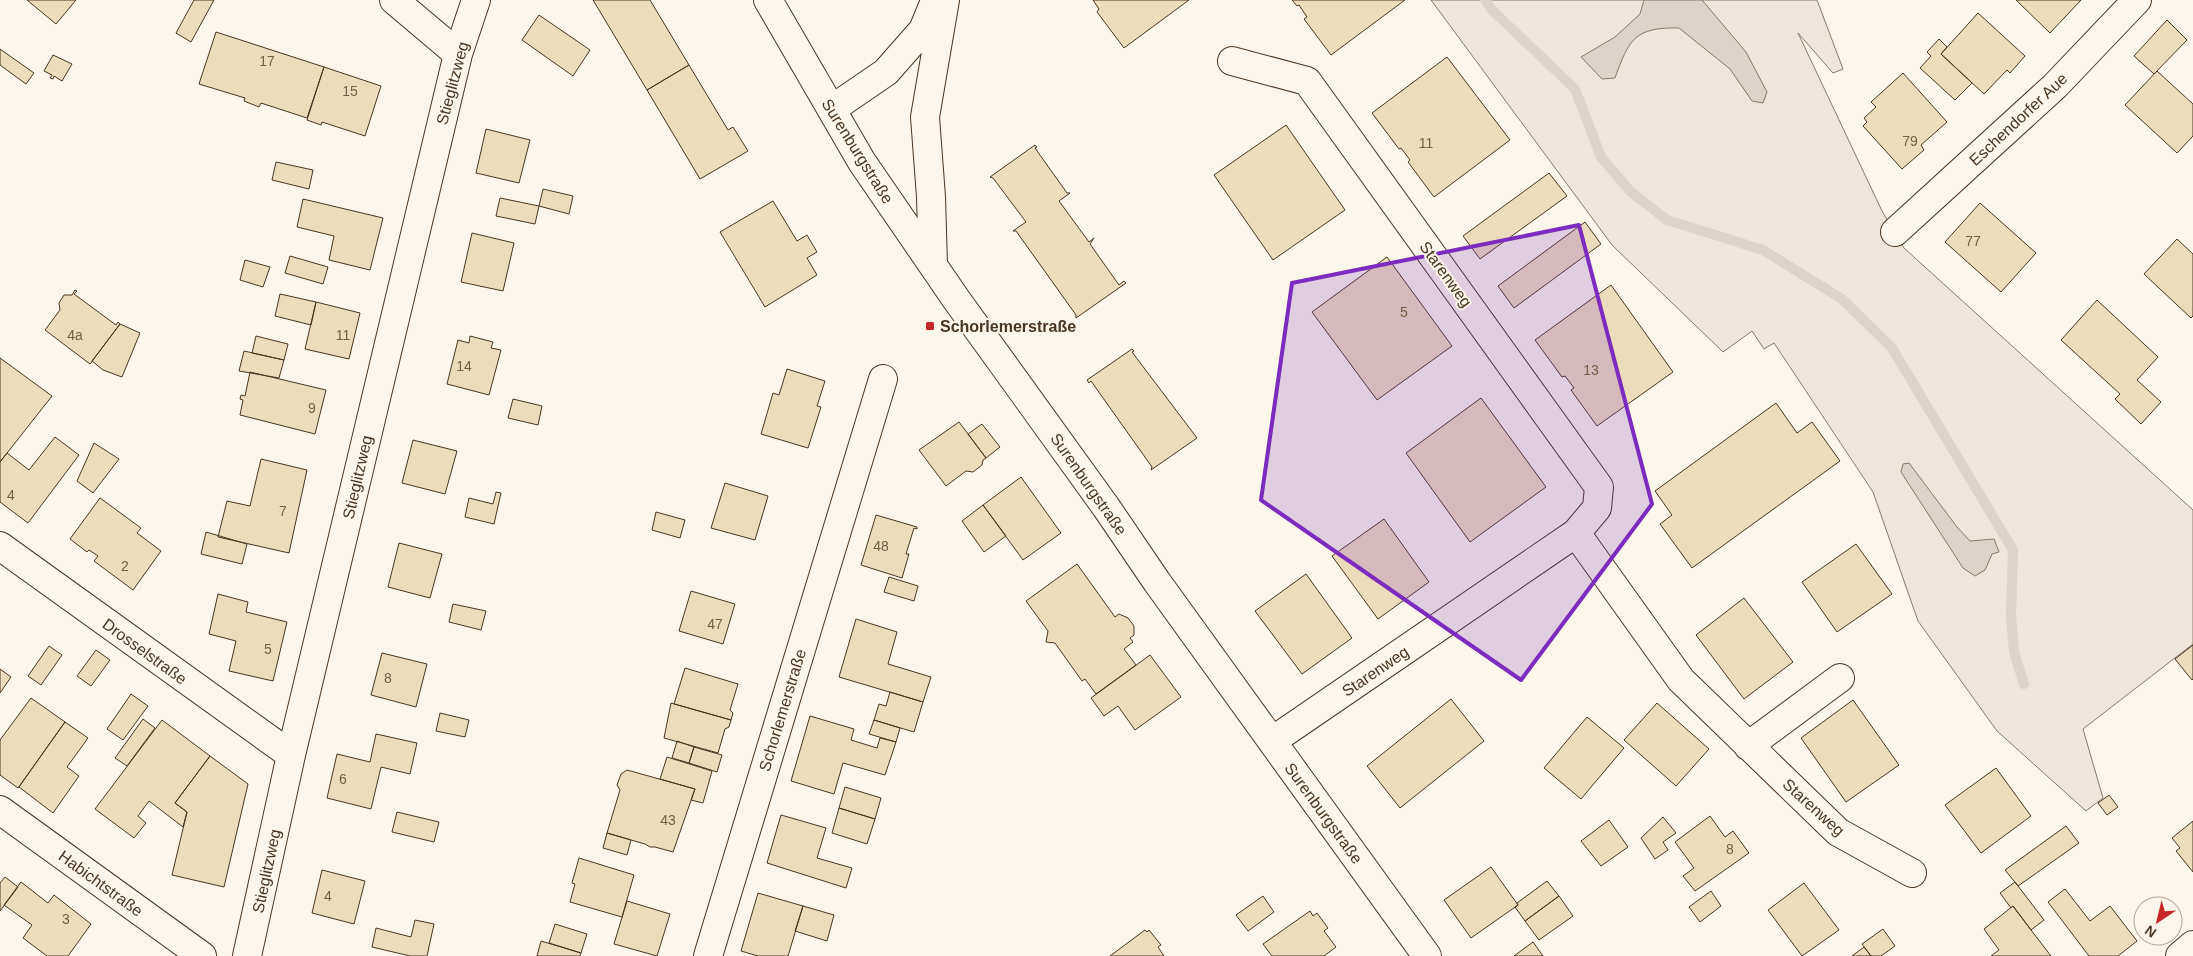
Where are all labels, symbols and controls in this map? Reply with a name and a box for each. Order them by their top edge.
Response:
street label: Stieglitzweg [433,40,472,127]
house number: 17 [259,53,275,69]
street label: Eschendorfer Aue [1966,70,2071,169]
house number: 15 [342,83,358,99]
street label: Surenburgstraße [819,96,897,207]
house number: 79 [1902,133,1918,149]
house number: 11 [1419,135,1433,151]
house number: 77 [1965,233,1981,249]
street label: Starenweg [1416,238,1475,310]
house number: 5 [1400,304,1408,320]
place label: Schorlemerstraße [940,318,1076,335]
marker: Schorlemerstraße [924,320,936,332]
house number: 4a [67,327,83,343]
house number: 11 [336,327,350,343]
house number: 14 [456,358,472,374]
house number: 13 [1583,362,1599,378]
house number: 9 [308,400,316,416]
street label: Surenburgstraße [1047,430,1130,538]
street label: Stieglitzweg [340,434,375,521]
house number: 4 [7,487,15,503]
house number: 7 [279,503,287,519]
house number: 48 [873,538,889,554]
house number: 2 [121,558,129,574]
street label: Drosselstraße [99,615,190,688]
house number: 47 [707,616,723,632]
house number: 5 [264,641,272,657]
street label: Starenweg [1339,643,1412,700]
street label: Schorlemerstraße [756,647,809,773]
house number: 8 [384,670,392,686]
street label: Surenburgstraße [1281,760,1366,867]
house number: 6 [339,771,347,787]
street label: Starenweg [1780,775,1848,839]
house number: 43 [660,812,676,828]
street label: Stieglitzweg [249,828,284,915]
house number: 8 [1726,841,1734,857]
street label: Habichtstraße [55,847,146,920]
house number: 4 [324,888,332,904]
north arrow [2133,896,2183,946]
house number: 3 [62,911,70,927]
text: N [2142,922,2159,941]

